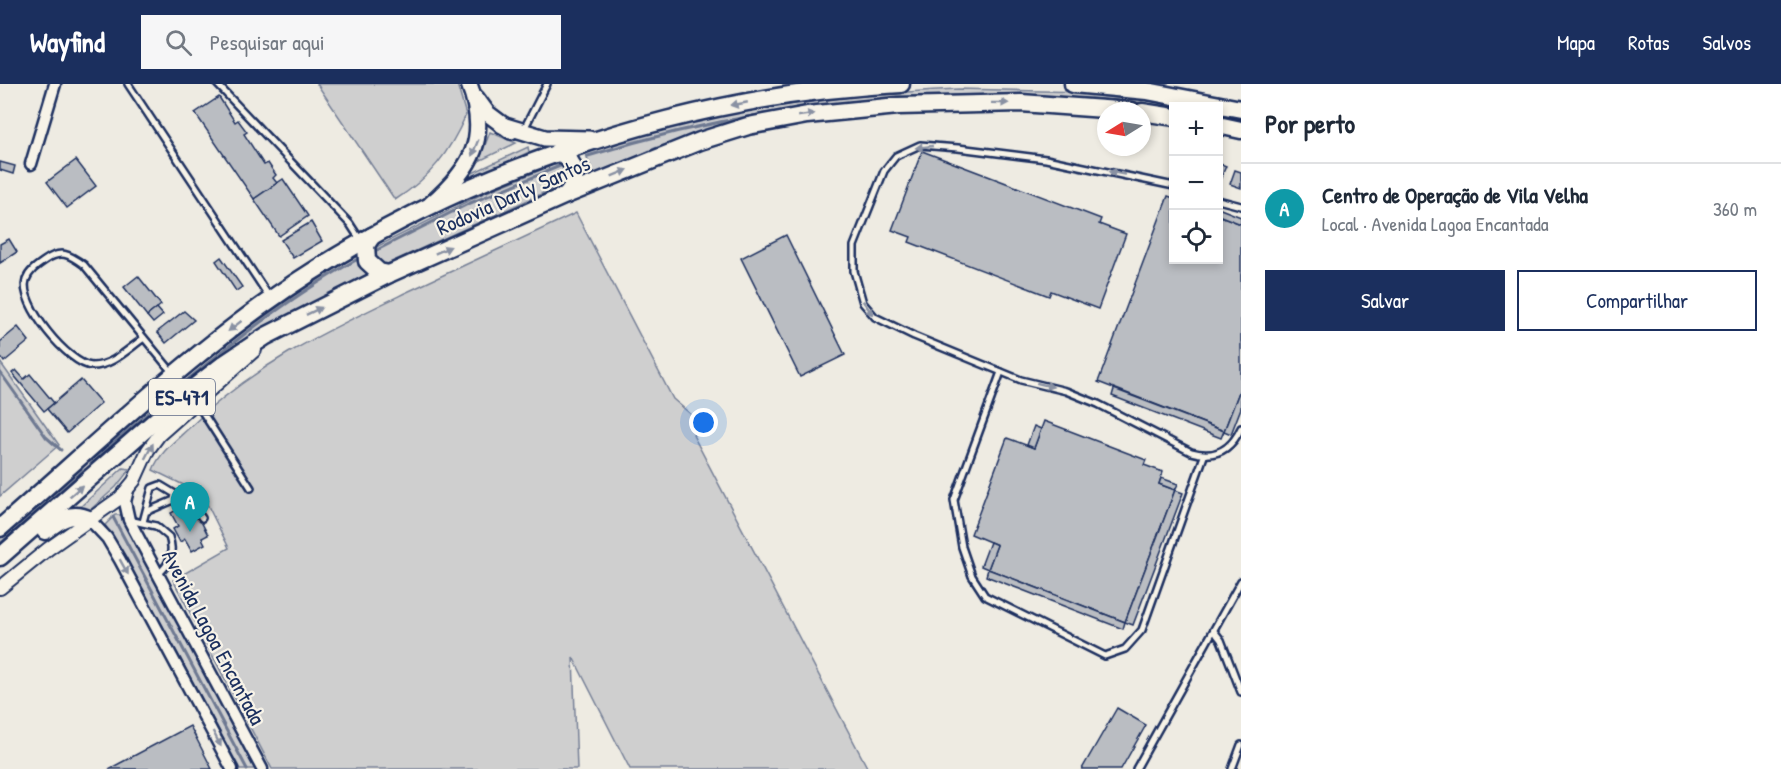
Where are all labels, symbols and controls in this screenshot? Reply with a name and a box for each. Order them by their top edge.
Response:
search box [141,15,561,69]
text: Wayfind [30,23,105,61]
icon: search [162,26,195,59]
text: Pesquisar aqui [210,27,325,57]
text: Mapa [1557,28,1595,57]
text: Rotas [1628,28,1670,57]
text: Salvos [1703,28,1751,57]
one-way arrow [990,98,1009,108]
one-way arrow [729,100,748,109]
north arrow [1097,102,1151,156]
map controls [1169,102,1223,264]
button: + [1169,102,1223,156]
text: Por perto [1265,106,1355,141]
one-way arrow [796,111,815,120]
one-way arrow [469,139,479,157]
one-way arrow [914,142,933,152]
street label: Rodovia Darly Santos [432,148,594,242]
button: − [1169,156,1223,210]
one-way arrow [611,168,629,177]
one-way arrow [1107,168,1126,177]
text: Centro de Operação de Vila Velha [1322,180,1588,210]
text: A [1280,195,1289,222]
text: 360 m [1713,195,1757,222]
button: locate [1169,210,1223,264]
text: Local · Avenida Lagoa Encantada [1322,210,1549,237]
one-way arrow [434,245,451,254]
button: Salvar [1265,270,1505,331]
button: Compartilhar [1517,270,1757,331]
one-way arrow [862,300,874,316]
one-way arrow [306,306,323,316]
one-way arrow [228,319,243,331]
road number: ES-471 [149,379,215,415]
one-way arrow [1036,381,1054,391]
your location [689,408,718,437]
one-way arrow [144,442,154,459]
pin: A [170,482,210,532]
one-way arrow [68,484,83,498]
street label: Avenida Lagoa Encantada [155,544,273,730]
one-way arrow [119,559,129,576]
one-way arrow [212,730,221,747]

